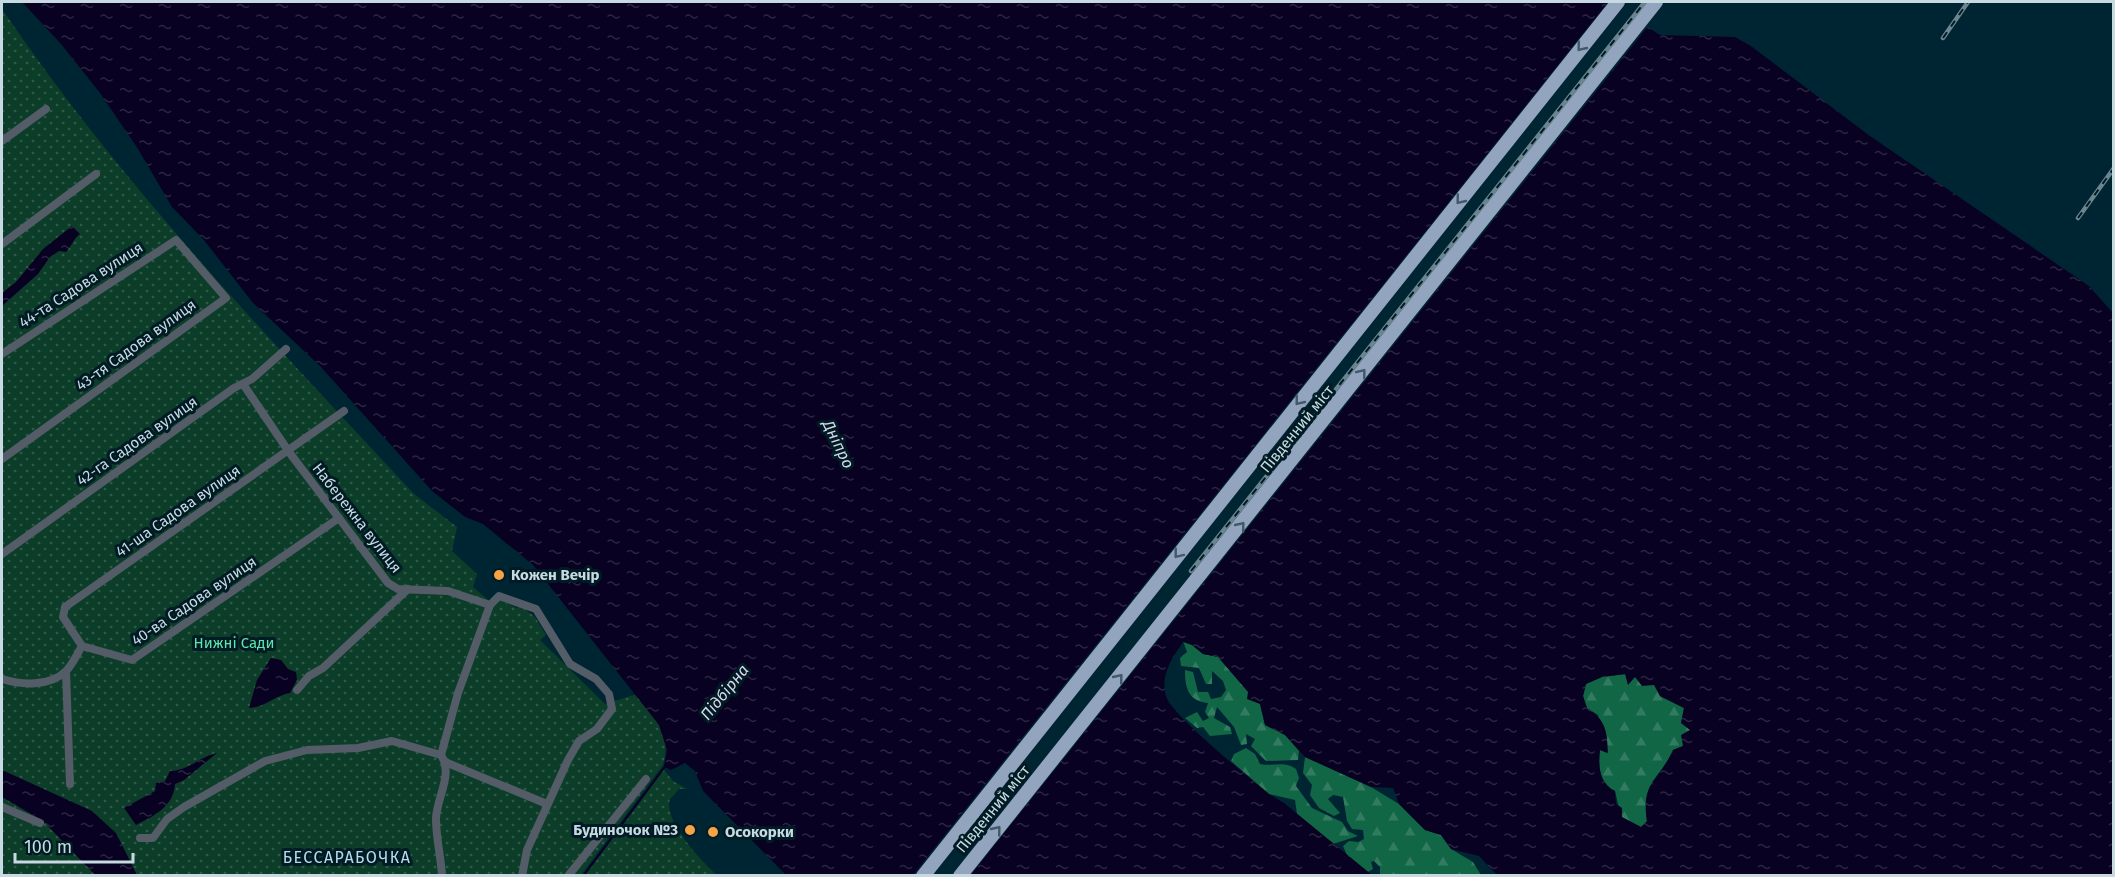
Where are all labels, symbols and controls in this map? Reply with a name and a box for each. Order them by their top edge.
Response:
one-way arrow [1578,40,1589,51]
one-way arrow [1456,193,1467,204]
street label: 44-та Садова вулиця [16,238,146,332]
street label: 43-тя Садова вулиця [73,295,199,395]
one-way arrow [1355,369,1366,380]
street label: Південний міст [1256,382,1338,476]
street label: 42-га Садова вулиця [73,393,201,489]
one-way arrow [1295,395,1306,406]
water label: Дніпро [818,415,858,471]
street label: Набережна вулиця [309,460,405,576]
street label: 41-ша Садова вулиця [112,461,244,561]
one-way arrow [1234,521,1245,532]
one-way arrow [1174,547,1185,558]
street label: 40-ва Садова вулиця [128,552,260,650]
place label: Кожен Вечір [511,566,599,584]
marker: Кожен Вечір [492,568,506,582]
park label: Нижні Сади [194,634,274,652]
water label: Підбірна [696,661,752,724]
one-way arrow [1112,674,1123,685]
street label: Південний міст [952,762,1034,856]
place label: Будиночок №3 [573,821,678,839]
marker: Будиночок №3 [683,823,697,837]
place label: Осокорки [725,823,794,841]
marker: Осокорки [706,825,720,839]
scale bar [15,826,134,864]
one-way arrow [990,826,1001,837]
text: 100 m [24,836,72,858]
district label: БЕССАРАБОЧКА [283,848,411,867]

